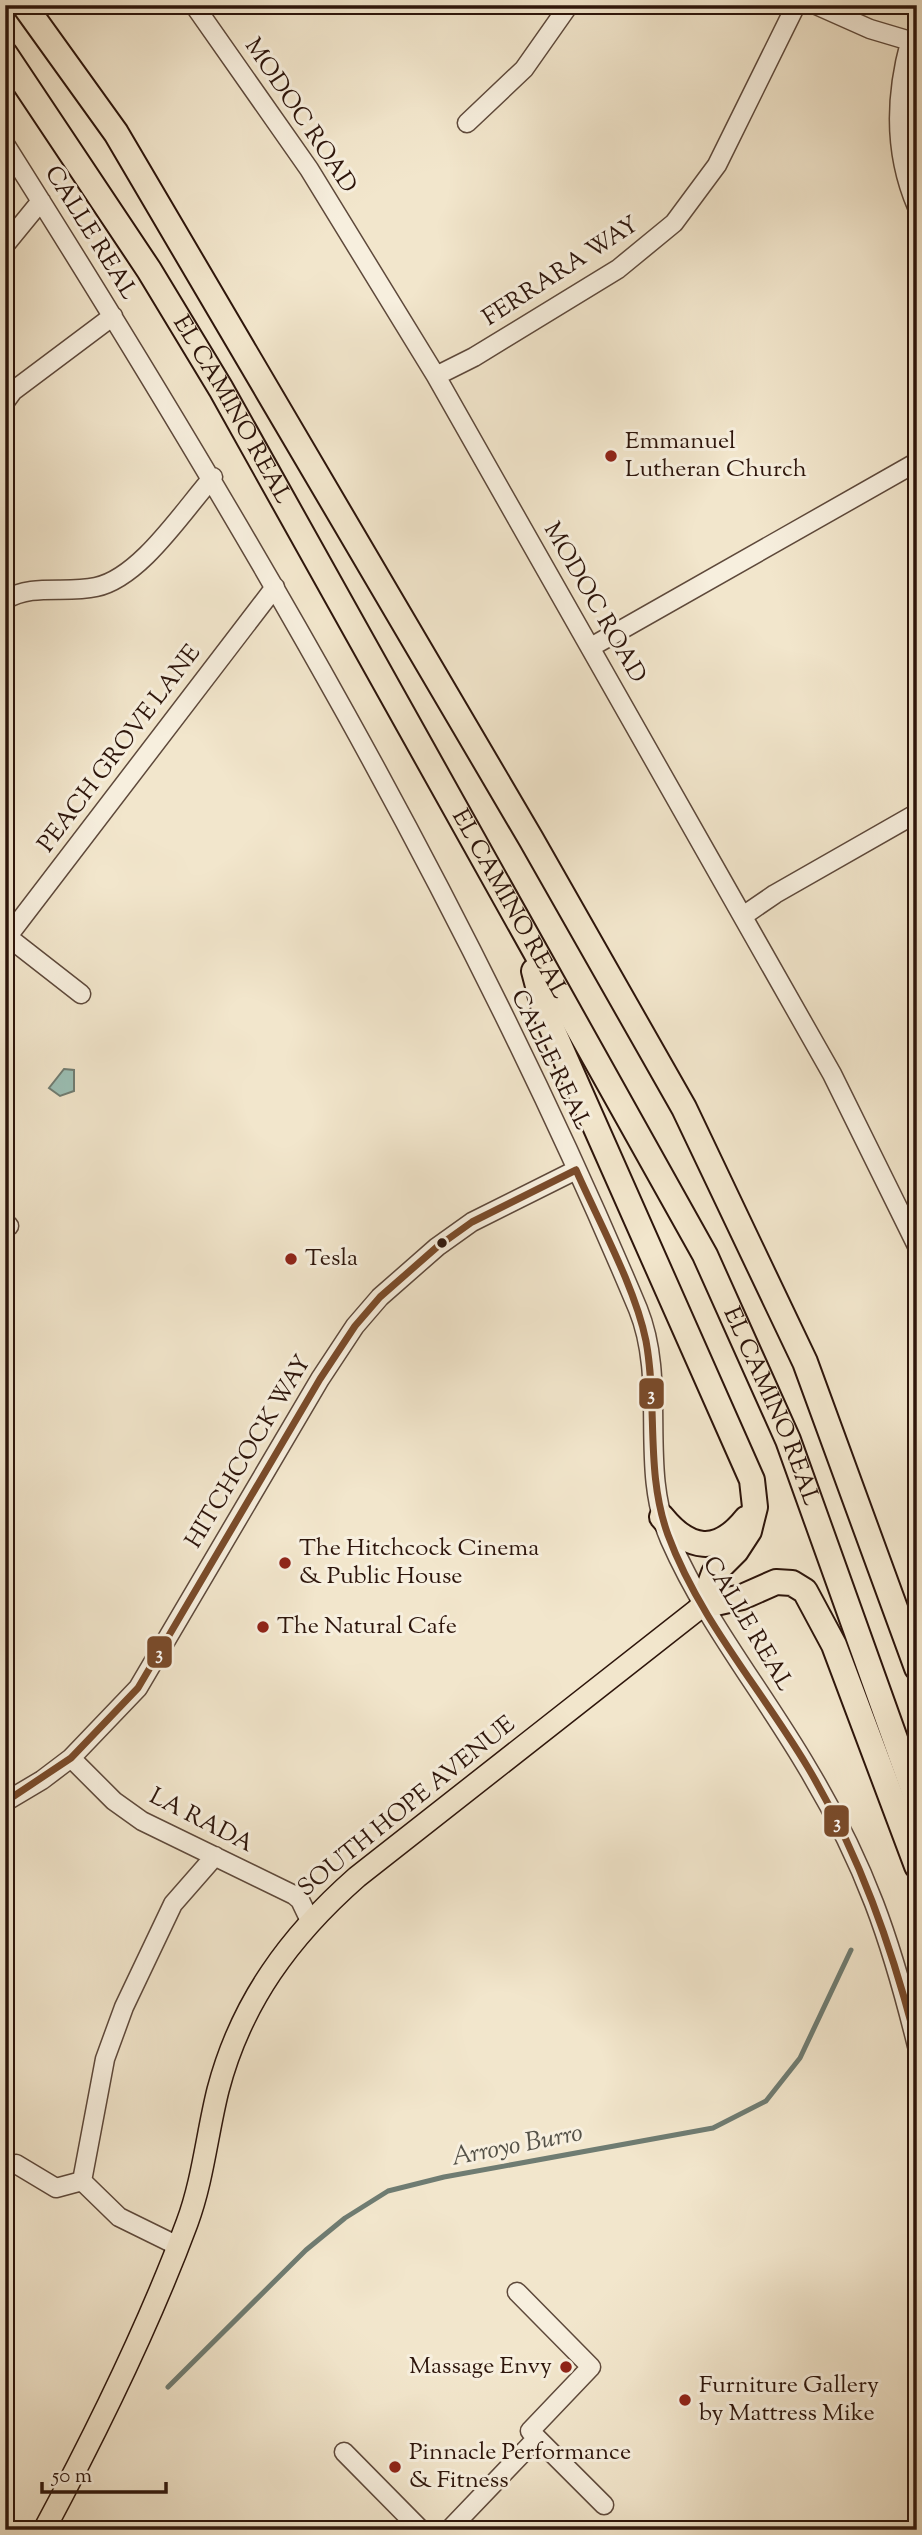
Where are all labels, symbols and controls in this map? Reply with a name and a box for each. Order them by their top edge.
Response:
street label: MODOC ROAD [235,32,365,200]
street label: CALLE REAL [35,160,145,306]
street label: FERRARA WAY [476,209,646,335]
street label: EL CAMINO REAL [164,309,299,510]
place label: Emmanuel Lutheran Church [625,425,807,487]
marker: Emmanuel Lutheran Church [603,448,619,464]
street label: MODOC ROAD [534,516,654,690]
street label: PEACH GROVE LANE [30,638,210,860]
street label: EL CAMINO REAL [442,803,576,1005]
street label: CALLE REAL [501,984,599,1136]
unlabelled marker [435,1236,449,1250]
place label: Tesla [305,1242,358,1276]
marker: Tesla [283,1251,299,1267]
street label: EL CAMINO REAL [714,1302,827,1510]
street label: HITCHCOCK WAY [178,1349,320,1555]
line badge: 3 [638,1377,665,1410]
text: 3 [647,1382,655,1409]
place label: The Hitchcock Cinema & Public House [299,1532,539,1594]
street label: CALLE REAL [693,1550,801,1698]
marker: The Hitchcock Cinema & Public House [277,1555,293,1571]
place label: The Natural Cafe [277,1610,457,1644]
marker: The Natural Cafe [255,1619,271,1635]
line badge: 3 [146,1635,173,1669]
text: 3 [155,1641,163,1668]
street label: SOUTH HOPE AVENUE [291,1708,523,1906]
street label: LA RADA [143,1780,260,1862]
line badge: 3 [823,1804,850,1838]
text: 3 [833,1810,841,1837]
water label: Arroyo Burro [448,2115,586,2177]
place label: Massage Envy [409,2350,552,2384]
marker: Massage Envy [558,2359,574,2375]
place label: Furniture Gallery by Mattress Mike [699,2369,879,2431]
marker: Furniture Gallery by Mattress Mike [677,2392,693,2408]
place label: Pinnacle Performance & Fitness [409,2436,631,2498]
scale bar [42,2451,166,2495]
marker: Pinnacle Performance & Fitness [387,2459,403,2475]
text: 50 m [51,2462,92,2492]

